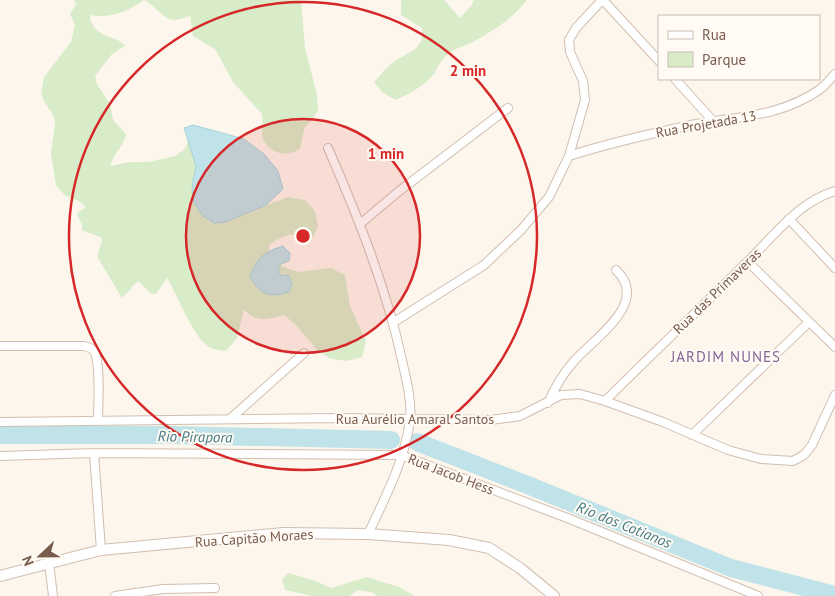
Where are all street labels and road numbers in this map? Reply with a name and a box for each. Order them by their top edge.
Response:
street label: Rua Projetada 13 [654,106,758,142]
street label: Rua das Primaveras [669,244,765,338]
street label: Rua Aurélio Amaral Santos [336,410,494,428]
street label: Rua Jacob Hess [406,449,497,499]
street label: Rua Capitão Moraes [194,525,314,551]

